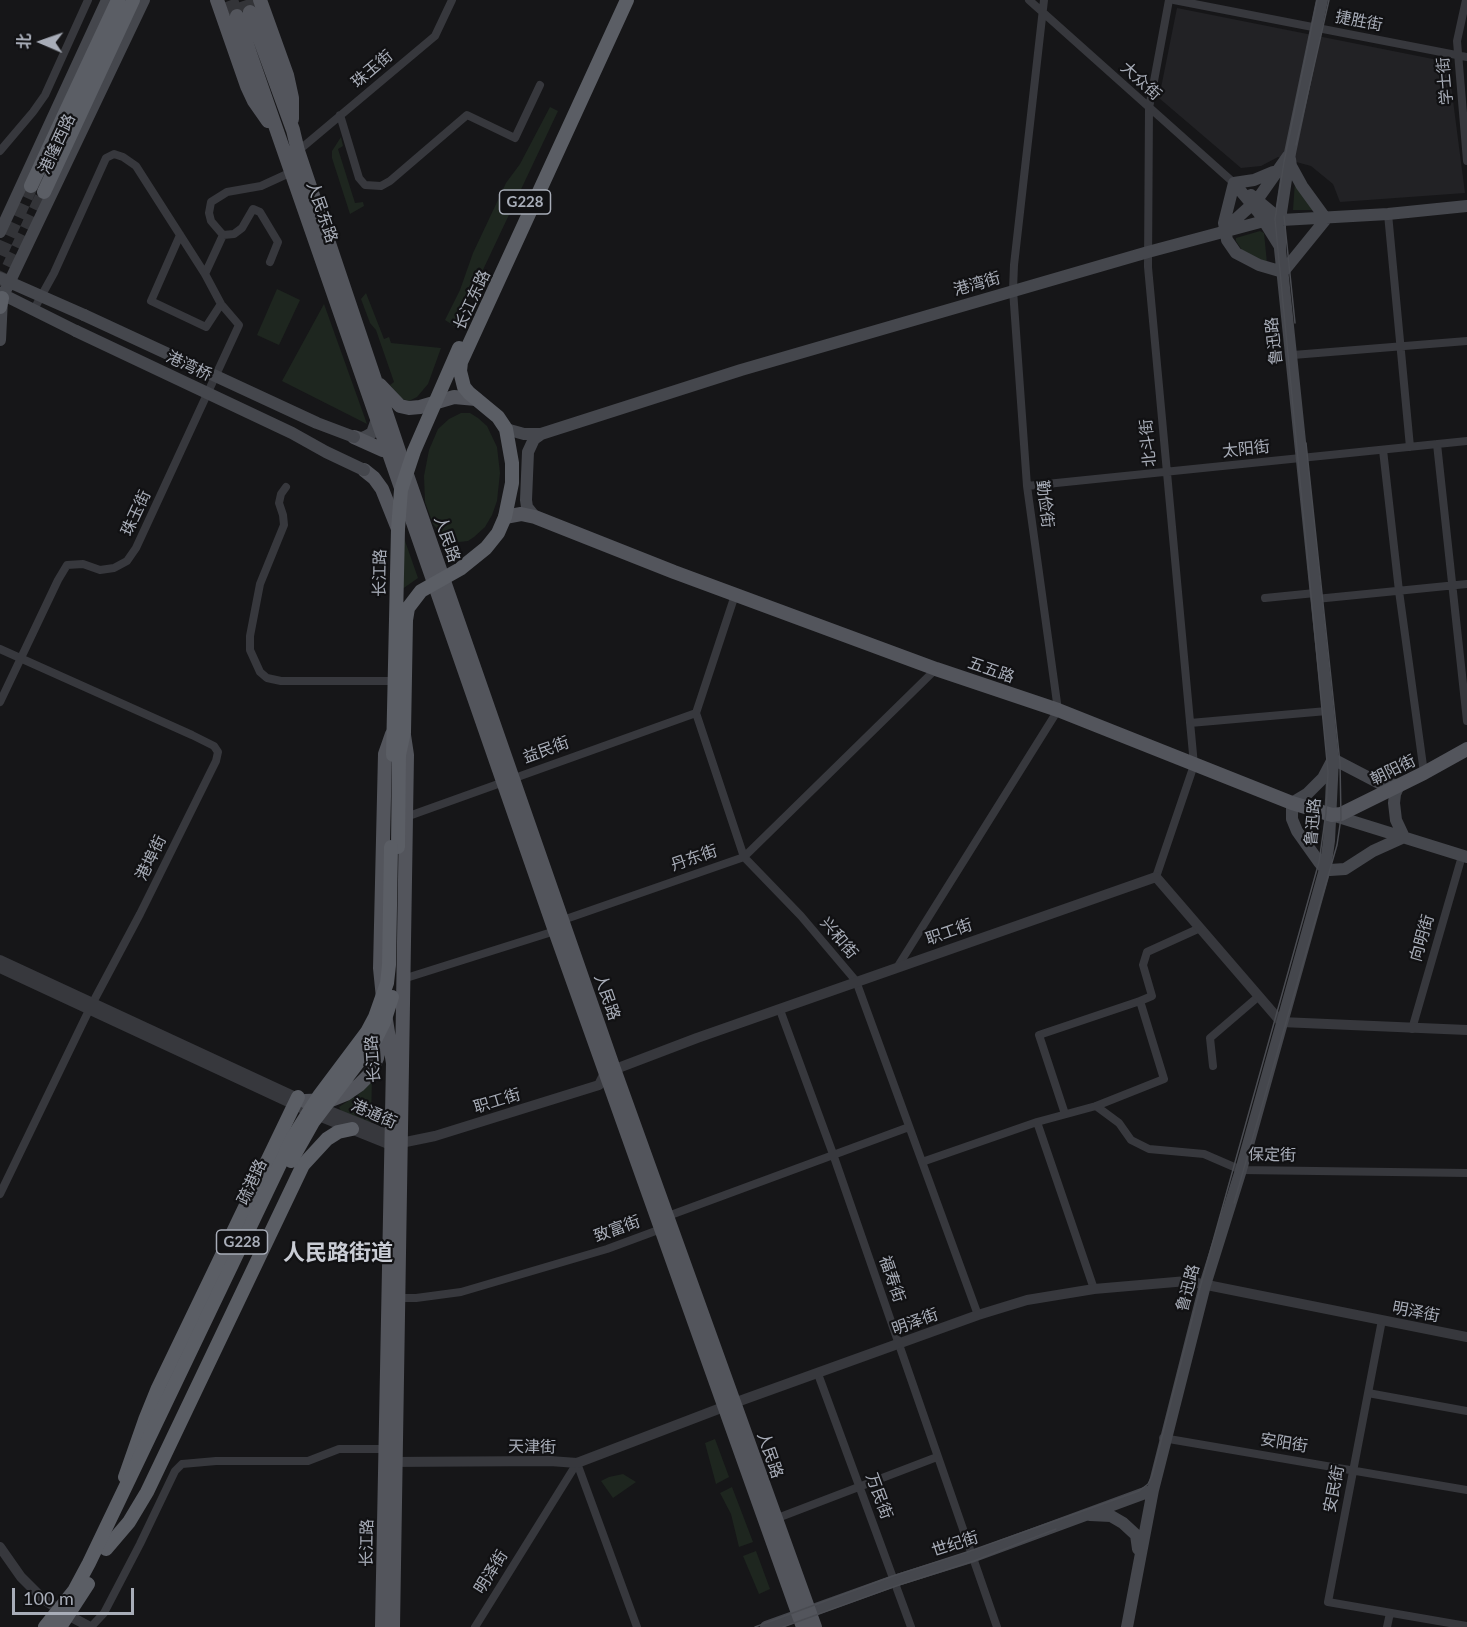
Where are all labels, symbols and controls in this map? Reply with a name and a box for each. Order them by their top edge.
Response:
street label: 捷胜街 [1334,7,1384,35]
north arrow [12,12,72,72]
text: 北 [14,33,33,50]
street label: 珠玉街 [347,46,397,92]
street label: 学士街 [1433,56,1457,106]
street label: 大众街 [1117,58,1165,104]
street label: 港隆西路 [35,111,79,177]
street label: 人民东路 [303,179,341,245]
road number: G228 [500,190,550,214]
street label: 长江东路 [450,267,494,333]
street label: 港湾街 [951,268,1003,300]
street label: 鲁迅路 [1262,316,1286,366]
street label: 港湾桥 [163,347,215,385]
street label: 北斗街 [1136,418,1160,468]
street label: 太阳街 [1221,437,1271,461]
street label: 勤俭街 [1033,479,1057,529]
street label: 珠玉街 [117,487,155,539]
street label: 人民路 [430,513,464,565]
street label: 长江路 [370,549,390,597]
street label: 五五路 [965,653,1017,687]
street label: 益民街 [520,733,572,767]
street label: 朝阳街 [1367,751,1419,789]
street label: 鲁迅路 [1301,797,1325,847]
street label: 港埠街 [132,832,170,884]
street label: 丹东街 [668,841,720,875]
street label: 向明街 [1406,912,1438,964]
street label: 兴和街 [816,913,862,963]
street label: 职工街 [923,915,975,949]
street label: 人民路 [590,971,624,1023]
street label: 长江路 [362,1034,384,1084]
street label: 职工街 [471,1085,523,1117]
street label: 港通街 [348,1095,400,1133]
street label: 保定街 [1248,1145,1296,1165]
street label: 疏港路 [233,1156,271,1208]
street label: 致富街 [591,1212,643,1246]
road number: G228 [216,1230,268,1254]
district label: 人民路街道 [283,1240,393,1266]
street label: 福寿街 [875,1253,909,1305]
street label: 鲁迅路 [1173,1262,1203,1314]
street label: 明泽街 [1391,1298,1441,1326]
street label: 明泽街 [889,1305,941,1339]
street label: 人民路 [753,1429,787,1481]
street label: 安阳街 [1259,1430,1309,1456]
street label: 天津街 [508,1437,556,1457]
street label: 安民街 [1320,1464,1348,1514]
street label: 万民街 [862,1470,896,1522]
street label: 长江路 [357,1519,377,1567]
street label: 世纪街 [929,1527,981,1561]
street label: 明泽街 [470,1547,512,1597]
scale bar [15,1576,136,1614]
text: 100 m [23,1587,74,1609]

